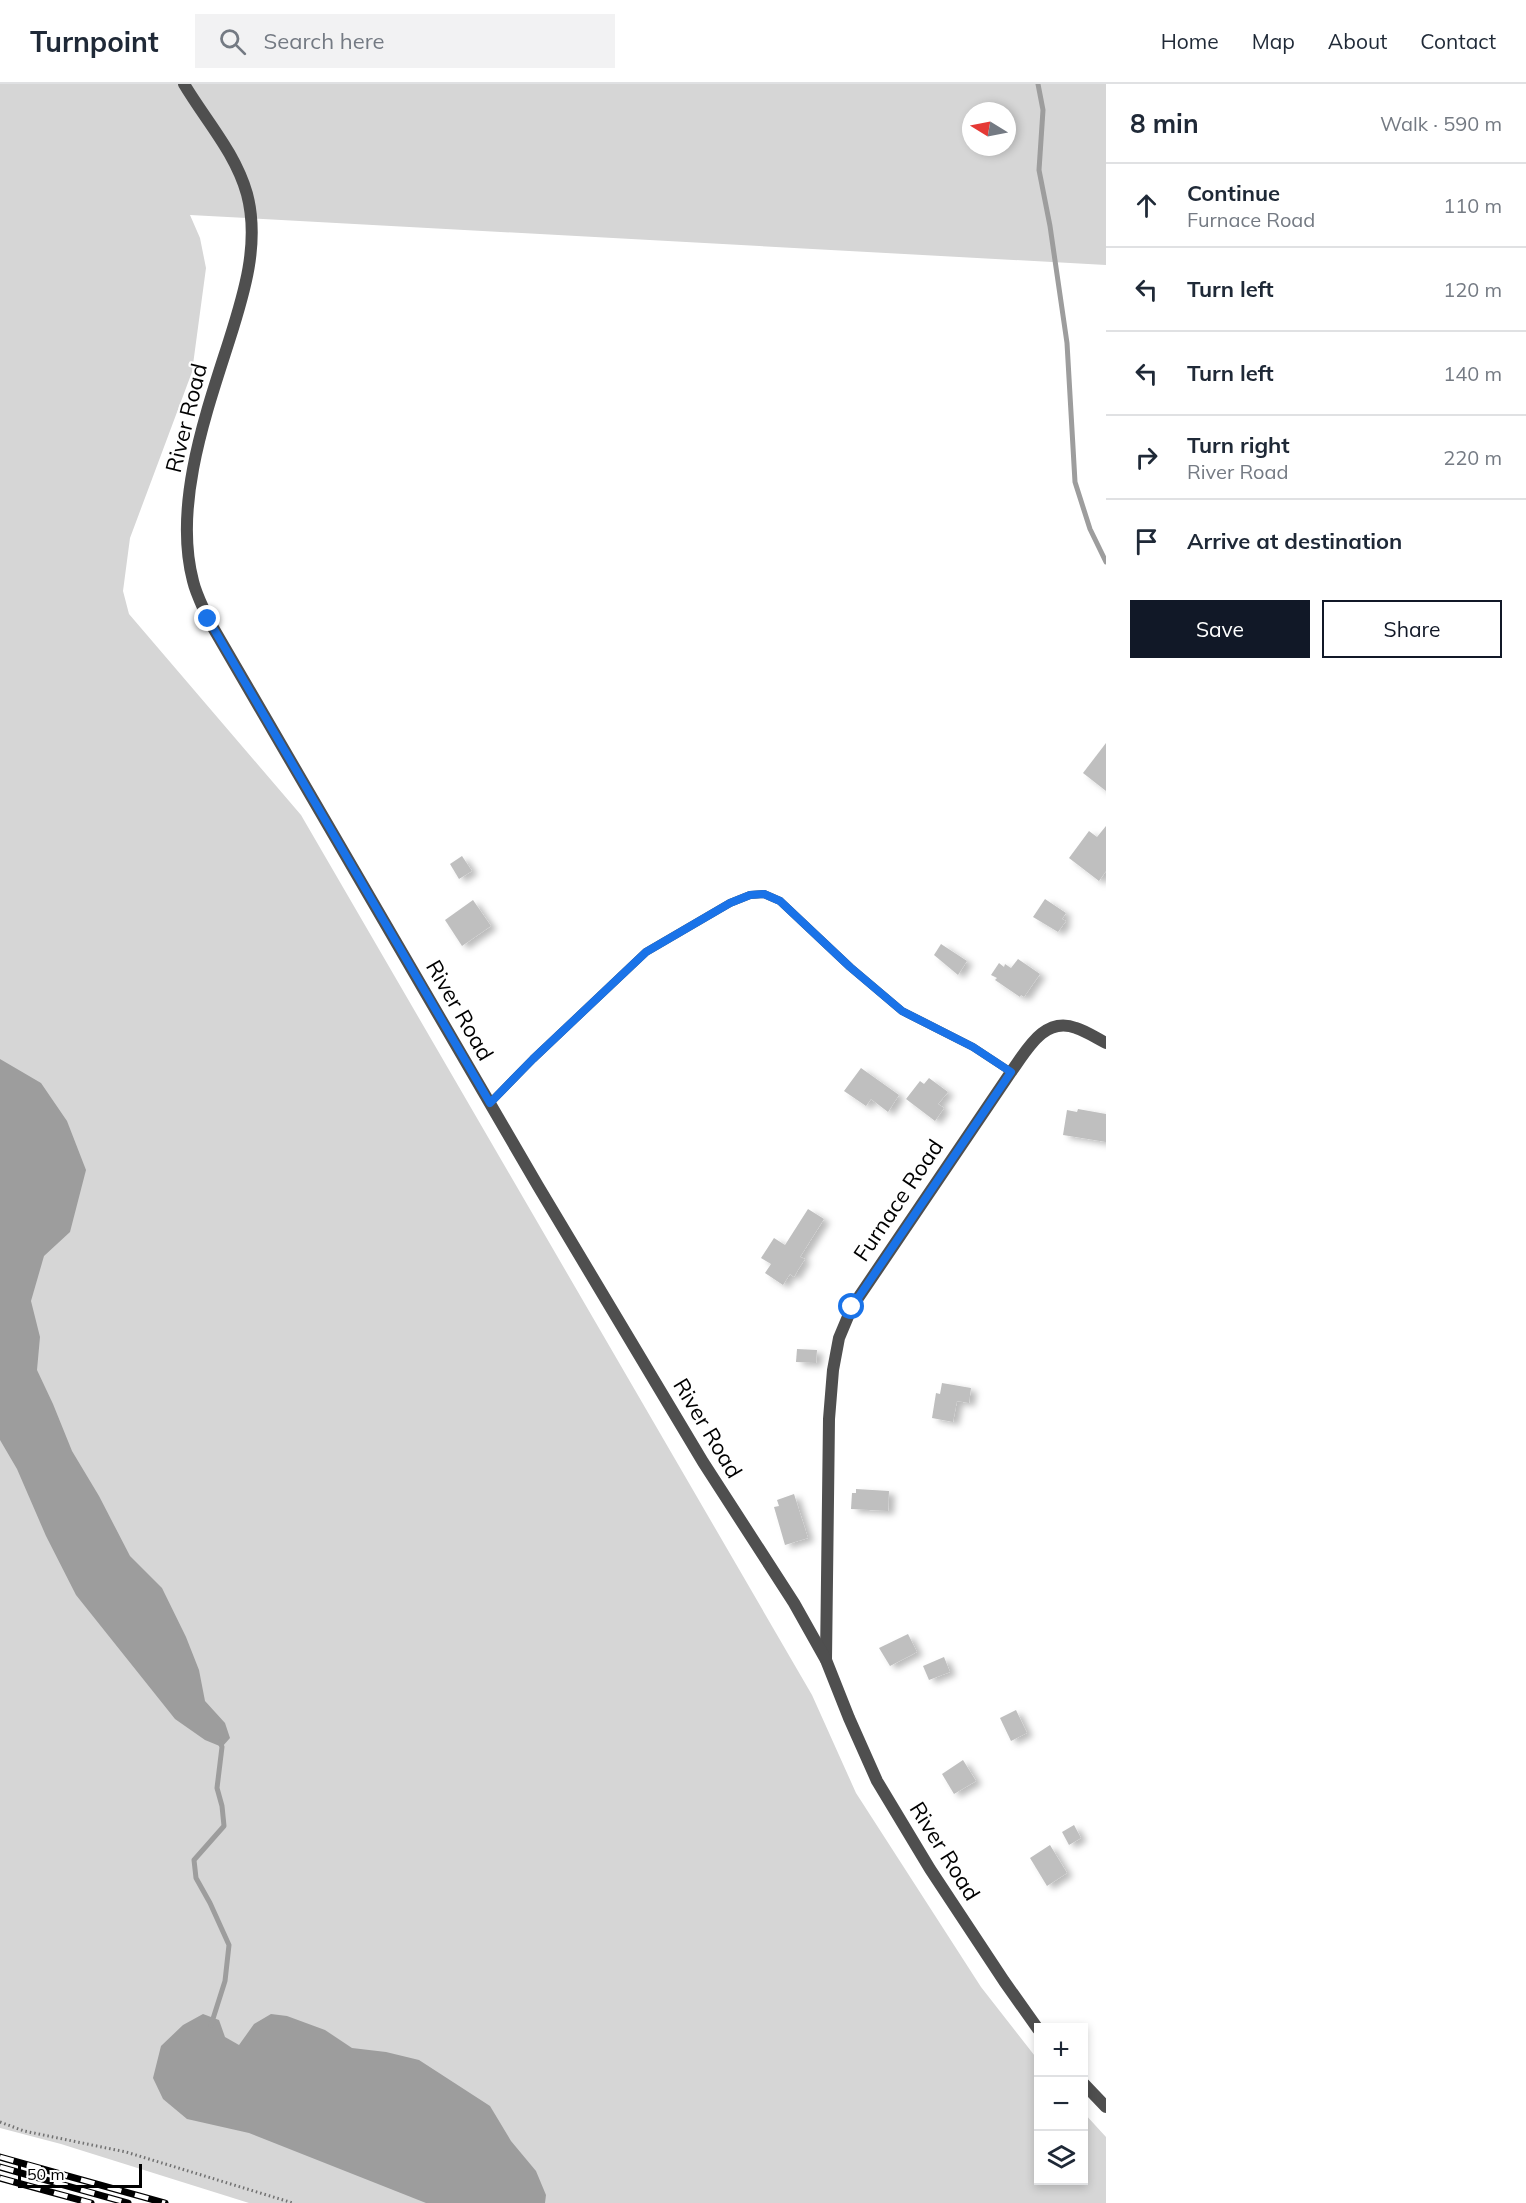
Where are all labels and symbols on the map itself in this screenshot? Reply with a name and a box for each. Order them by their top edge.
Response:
north arrow [962,102,1016,156]
street label: River Road [159,360,213,476]
route end [194,605,220,631]
street label: River Road [420,955,500,1065]
street label: Furnace Road [847,1134,949,1266]
route start [838,1293,864,1319]
street label: River Road [667,1373,749,1483]
street label: River Road [904,1796,986,1906]
scale bar [18,2161,142,2188]

